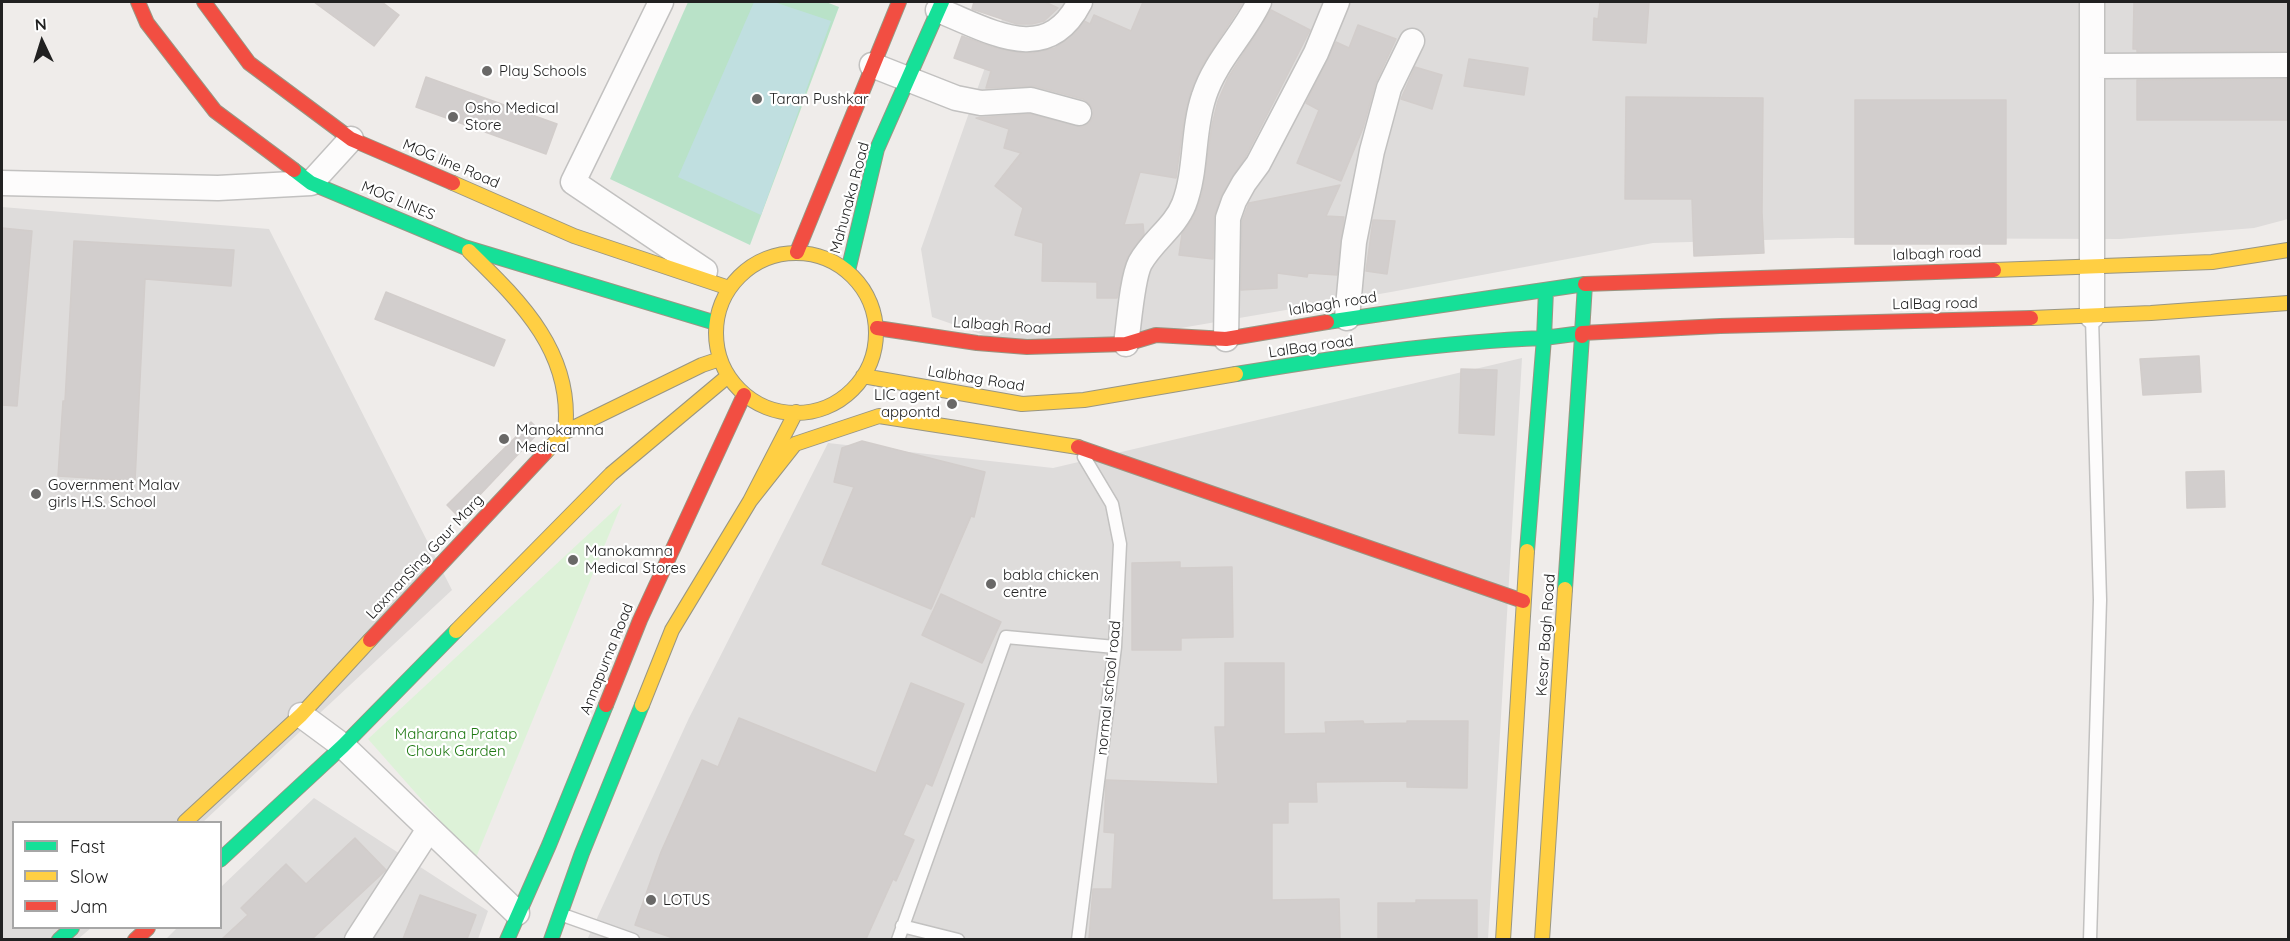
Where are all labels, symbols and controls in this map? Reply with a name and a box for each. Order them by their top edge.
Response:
north arrow [12,12,72,72]
text: N [34,14,47,34]
place label: Play Schools [499,62,586,80]
marker: Play Schools [480,64,494,78]
place label: Taran Pushkar [769,90,869,108]
marker: Taran Pushkar [750,92,764,106]
place label: Osho Medical Store [465,99,559,134]
marker: Osho Medical Store [446,110,460,124]
street label: MOG line Road [400,135,502,193]
street label: Mahunaka Road [826,140,874,256]
street label: MOG LINES [359,177,437,225]
street label: lalbagh road [1892,243,1982,265]
street label: lalbagh road [1288,288,1378,320]
street label: LalBag road [1892,294,1978,314]
street label: Lalbagh Road [953,314,1051,338]
street label: LalBag road [1267,332,1355,362]
street label: Lalbhag Road [926,362,1026,396]
place label: LIC agent appontd [874,386,940,421]
marker: LIC agent appontd [945,397,959,411]
place label: Manokamna Medical [516,421,604,456]
marker: Manokamna Medical [497,432,511,446]
place label: Government Malav girls H.S. School [48,476,180,511]
marker: Government Malav girls H.S. School [29,487,43,501]
street label: LaxmanSing Gaur Marg [363,491,487,623]
place label: Manokamna Medical Stores [585,542,686,577]
marker: Manokamna Medical Stores [566,553,580,567]
place label: babla chicken centre [1003,566,1099,601]
street label: Kesar Bagh Road [1533,573,1559,697]
marker: babla chicken centre [984,577,998,591]
street label: Annapurna Road [576,601,638,717]
street label: normal school road [1093,620,1125,756]
park label: Maharana Pratap Chouk Garden [395,725,517,760]
legend [12,821,222,929]
text: Fast [70,835,105,858]
text: Slow [70,865,108,888]
place label: LOTUS [663,891,710,909]
marker: LOTUS [644,893,658,907]
text: Jam [70,895,108,918]

